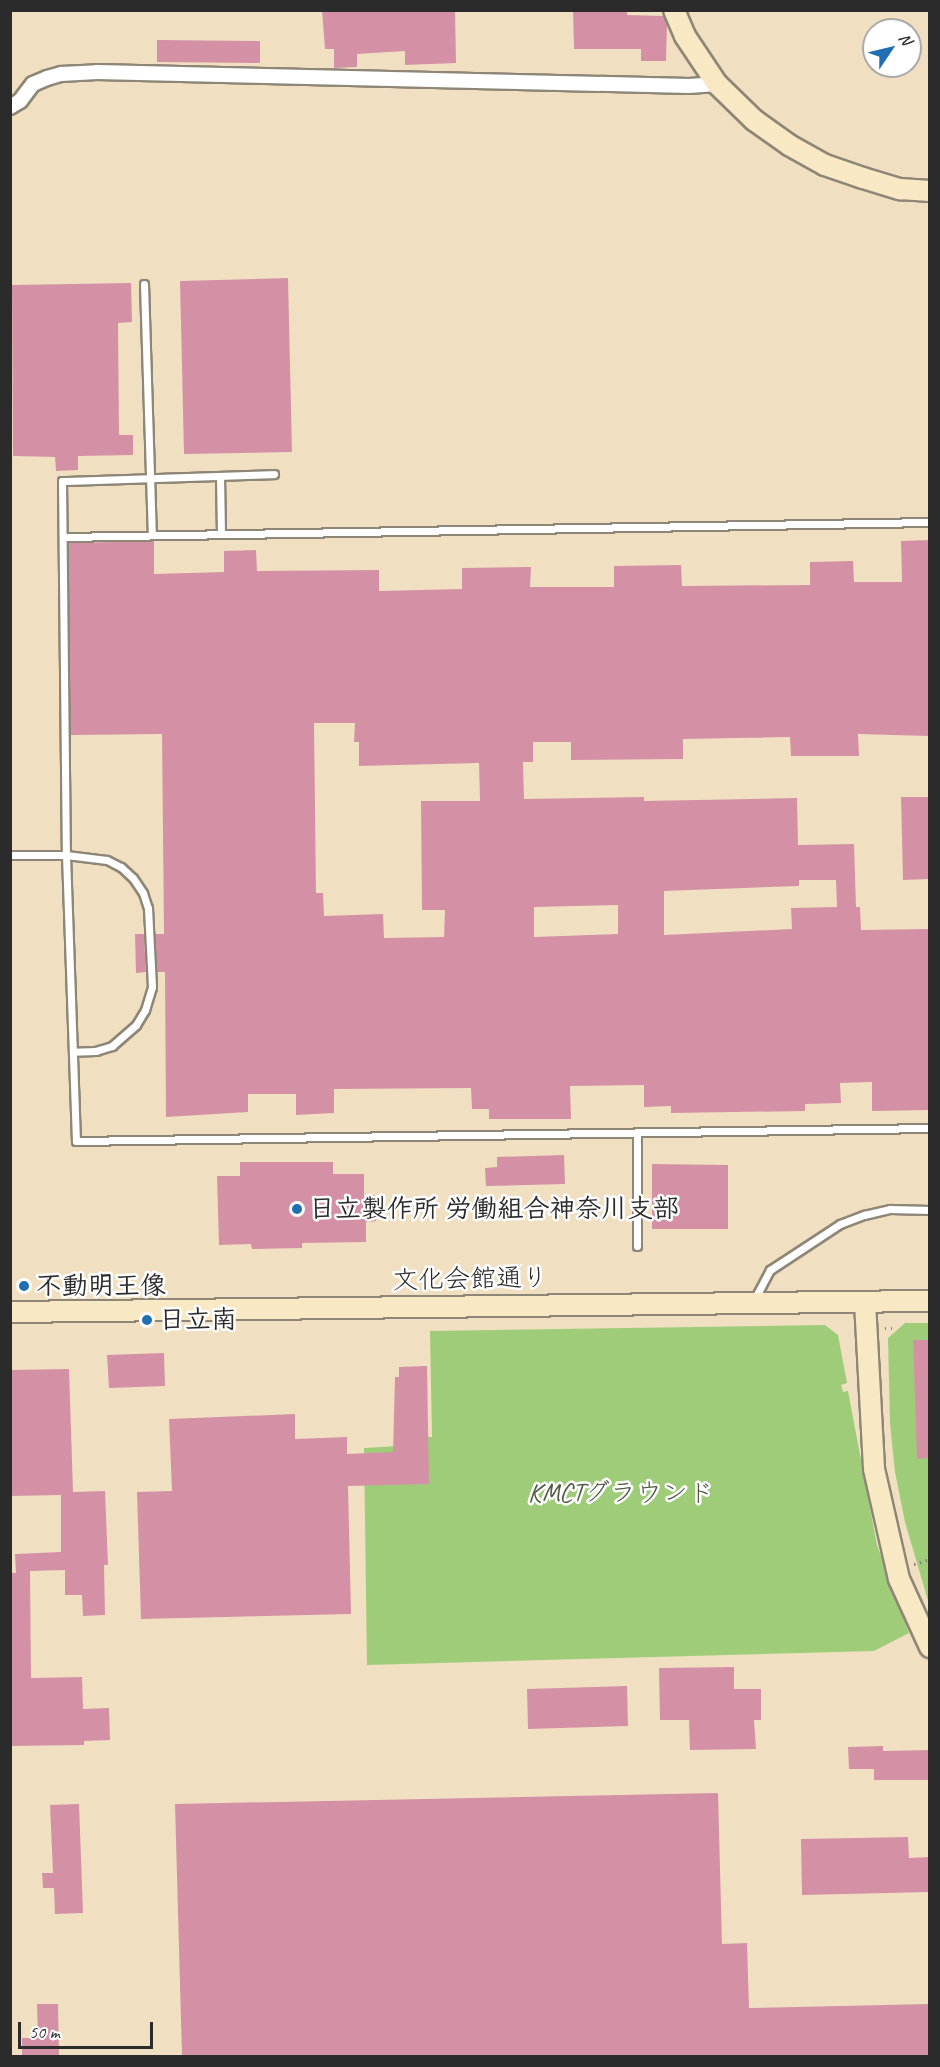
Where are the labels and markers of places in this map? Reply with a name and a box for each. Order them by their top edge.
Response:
place label: 日立製作所 労働組合神奈川支部 [309,1193,679,1225]
marker: 日立製作所 労働組合神奈川支部 [290,1202,304,1216]
place label: 不動明王像 [36,1270,166,1302]
marker: 不動明王像 [17,1279,31,1293]
place label: 日立南 [159,1304,237,1336]
marker: 日立南 [140,1313,154,1327]

